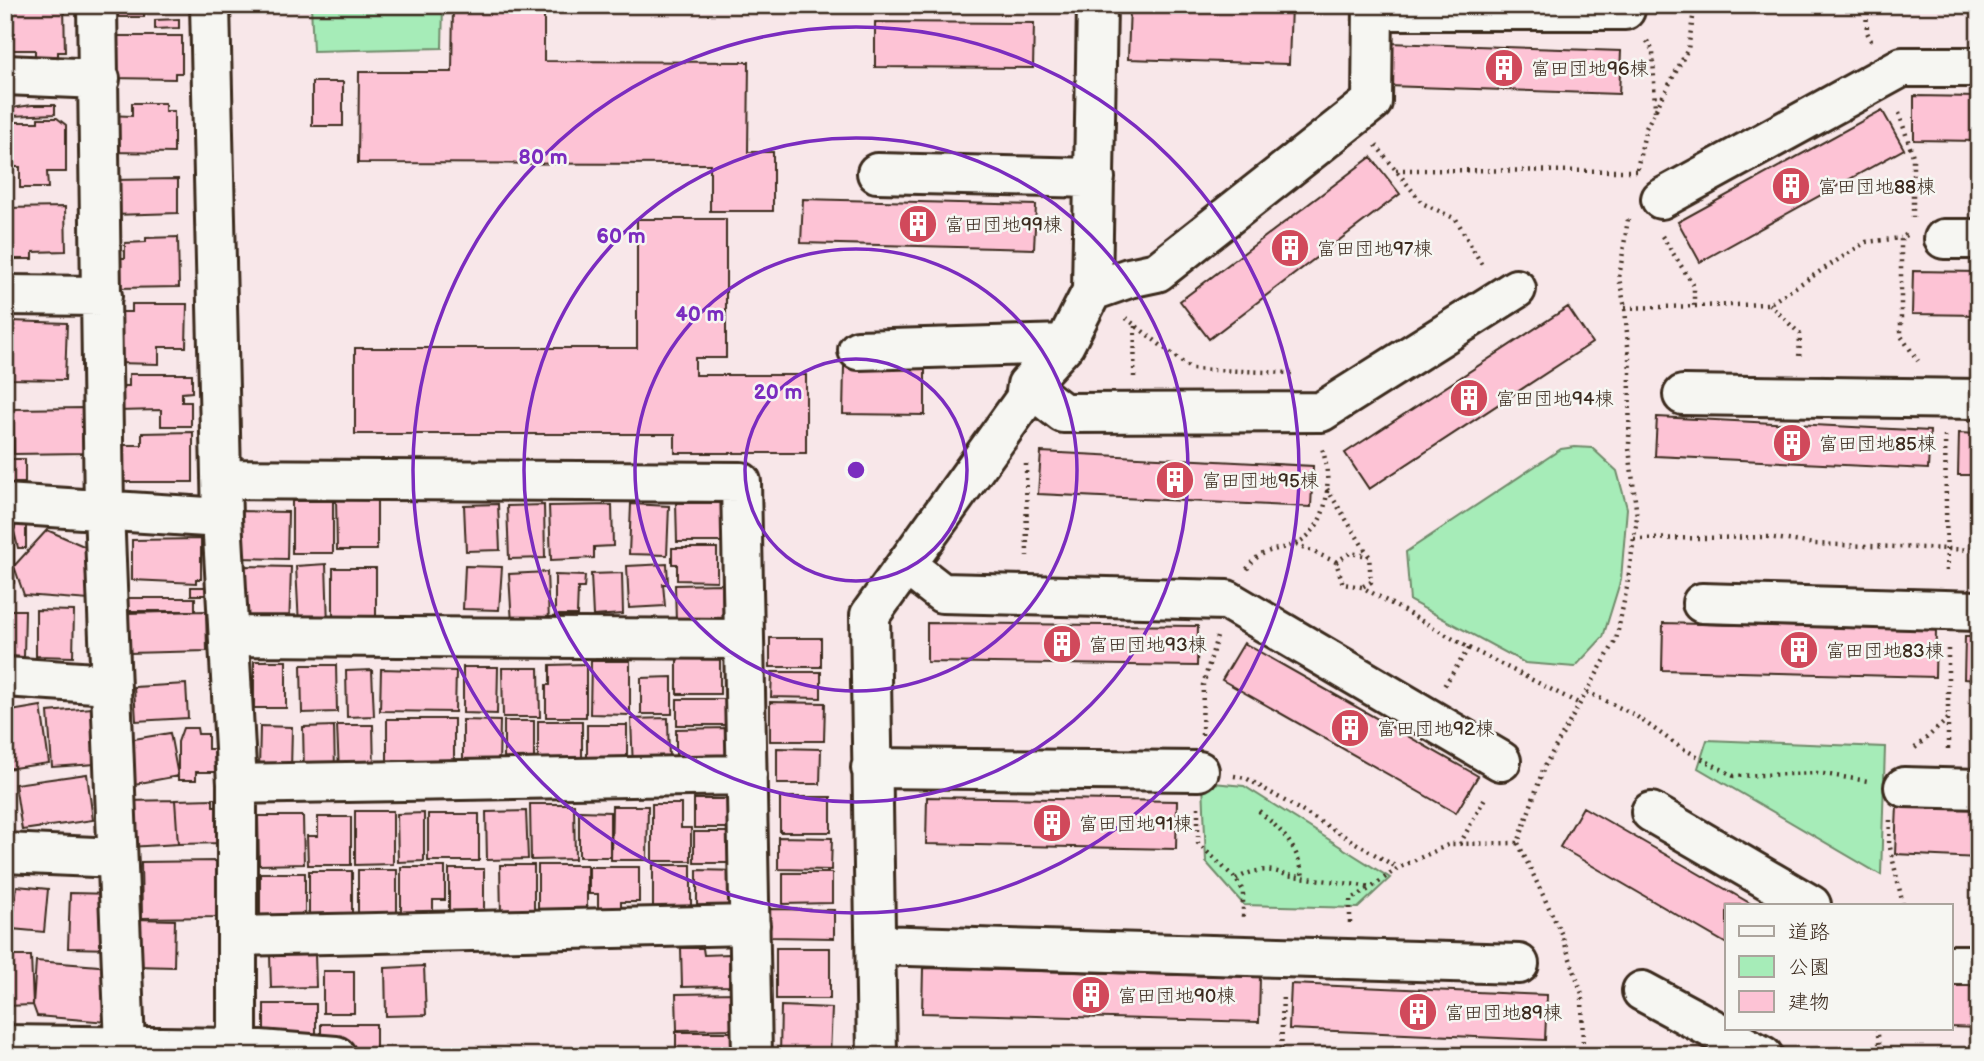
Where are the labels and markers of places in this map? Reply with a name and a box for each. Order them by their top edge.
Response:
building icon: 富田団地96棟 [1483,47,1525,89]
place label: 富田団地96棟 [1531,58,1649,81]
building icon: 富田団地88棟 [1770,165,1812,207]
place label: 富田団地88棟 [1818,176,1935,199]
building icon: 富田団地99棟 [897,203,939,245]
place label: 富田団地99棟 [945,214,1062,237]
building icon: 富田団地97棟 [1269,227,1311,269]
place label: 富田団地97棟 [1317,238,1432,261]
building icon: 富田団地94棟 [1448,377,1490,419]
place label: 富田団地94棟 [1496,388,1614,411]
building icon: 富田団地85棟 [1771,422,1813,464]
place label: 富田団地85棟 [1819,433,1936,456]
centre of rings [844,458,868,482]
building icon: 富田団地95棟 [1154,459,1196,501]
place label: 富田団地95棟 [1202,470,1319,493]
building icon: 富田団地93棟 [1041,623,1083,665]
building icon: 富田団地83棟 [1778,629,1820,671]
place label: 富田団地93棟 [1089,634,1207,657]
place label: 富田団地83棟 [1826,640,1944,663]
building icon: 富田団地92棟 [1329,707,1371,749]
place label: 富田団地92棟 [1377,718,1494,741]
building icon: 富田団地91棟 [1031,802,1073,844]
place label: 富田団地91棟 [1079,813,1192,836]
building icon: 富田団地90棟 [1070,974,1112,1016]
place label: 富田団地90棟 [1118,985,1235,1008]
building icon: 富田団地89棟 [1397,991,1439,1033]
place label: 富田団地89棟 [1445,1002,1562,1025]

